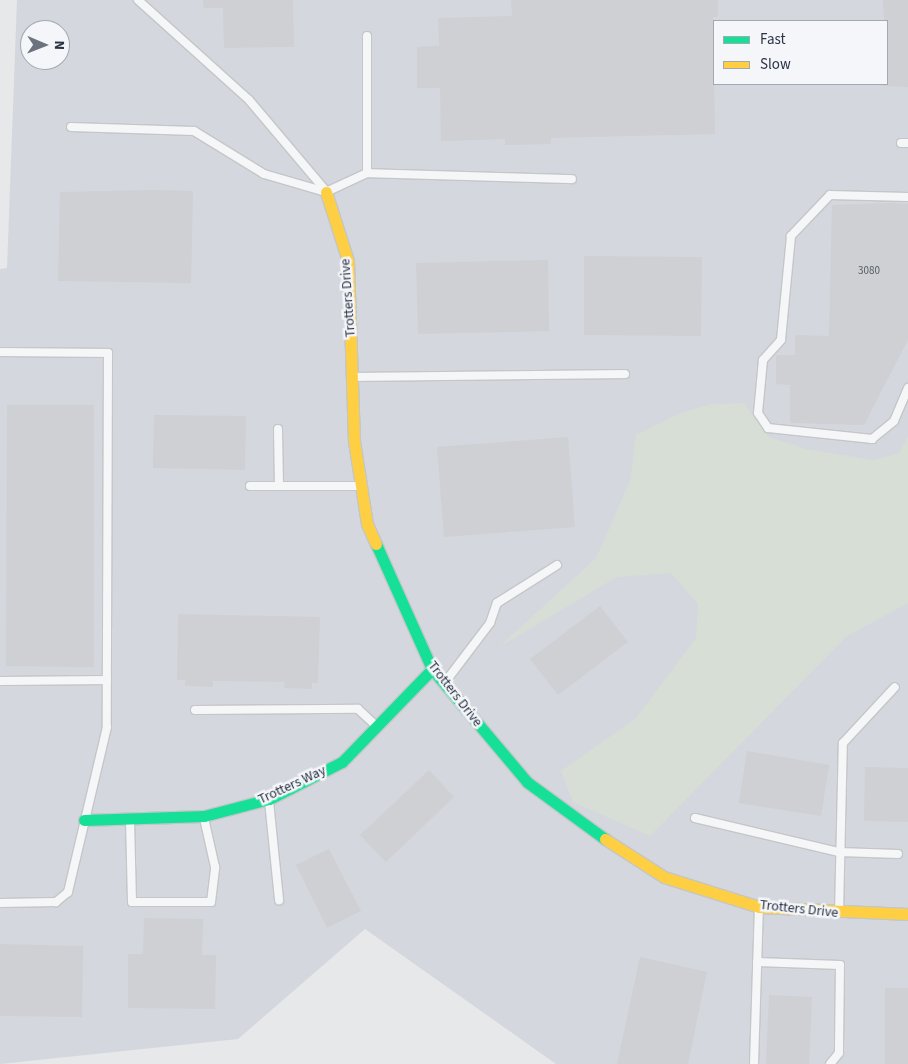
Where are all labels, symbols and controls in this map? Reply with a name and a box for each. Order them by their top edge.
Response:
north arrow [20,20,70,70]
legend [713,20,888,85]
text: Fast [760,29,786,50]
text: N [49,40,69,50]
text: Slow [760,54,791,75]
street label: Trotters Drive [337,258,359,338]
house number: 3080 [858,264,880,278]
street label: Trotters Drive [424,658,486,730]
street label: Trotters Way [256,762,328,808]
street label: Trotters Drive [759,897,839,921]

